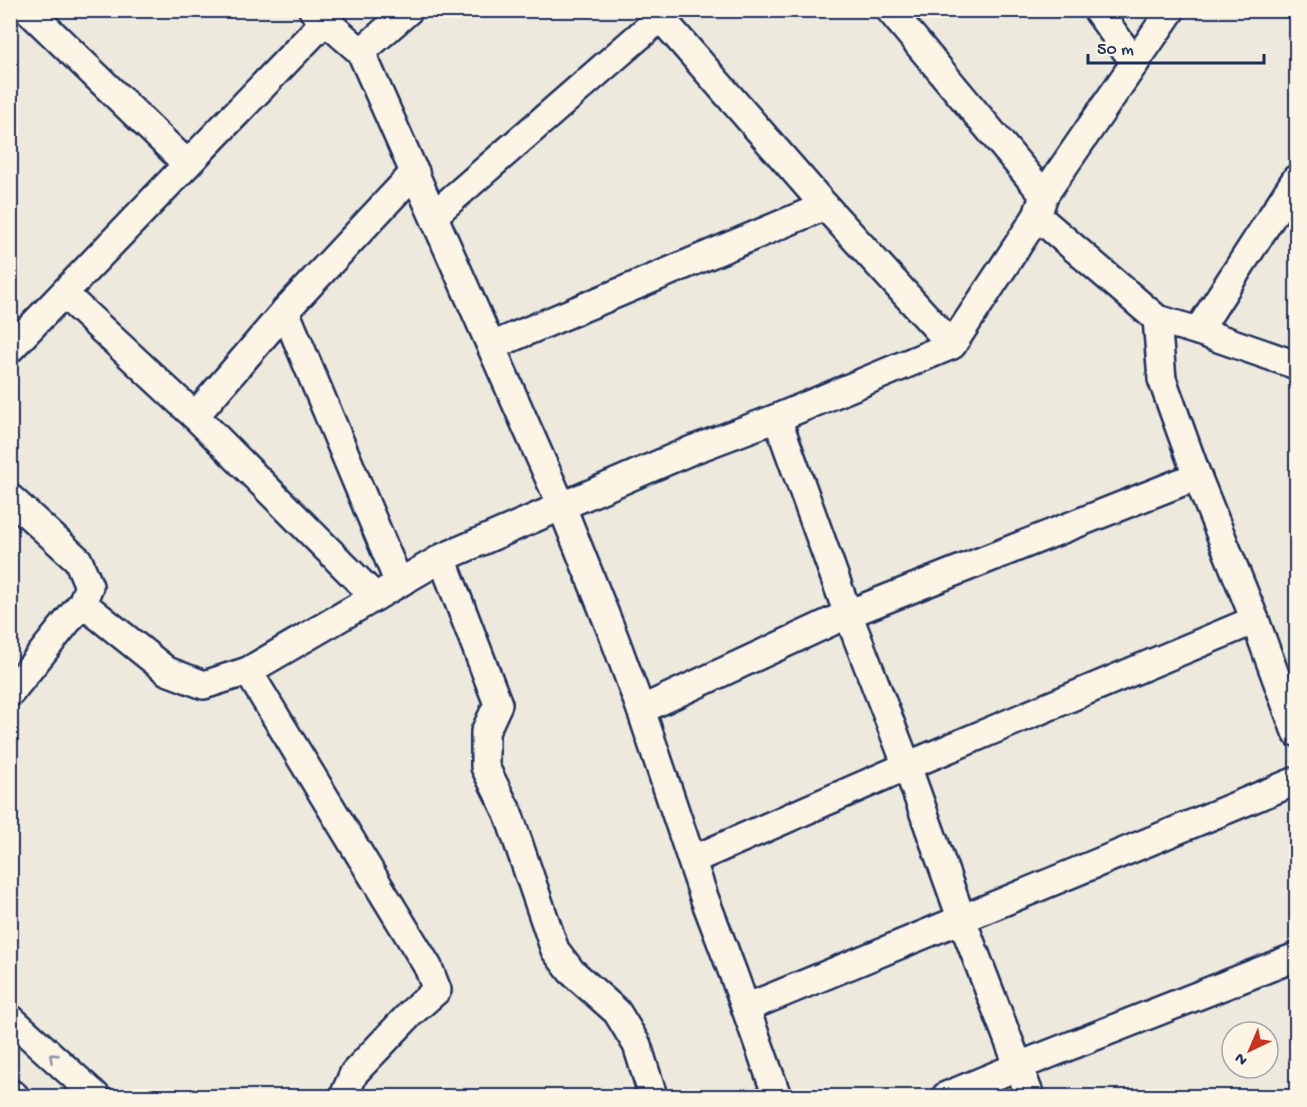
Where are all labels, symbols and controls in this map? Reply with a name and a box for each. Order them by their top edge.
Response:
scale bar [1088,27,1264,65]
text: 50 m [1097,40,1134,61]
north arrow [1220,1020,1280,1080]
text: N [1231,1047,1252,1069]
one-way arrow [49,1054,60,1065]

